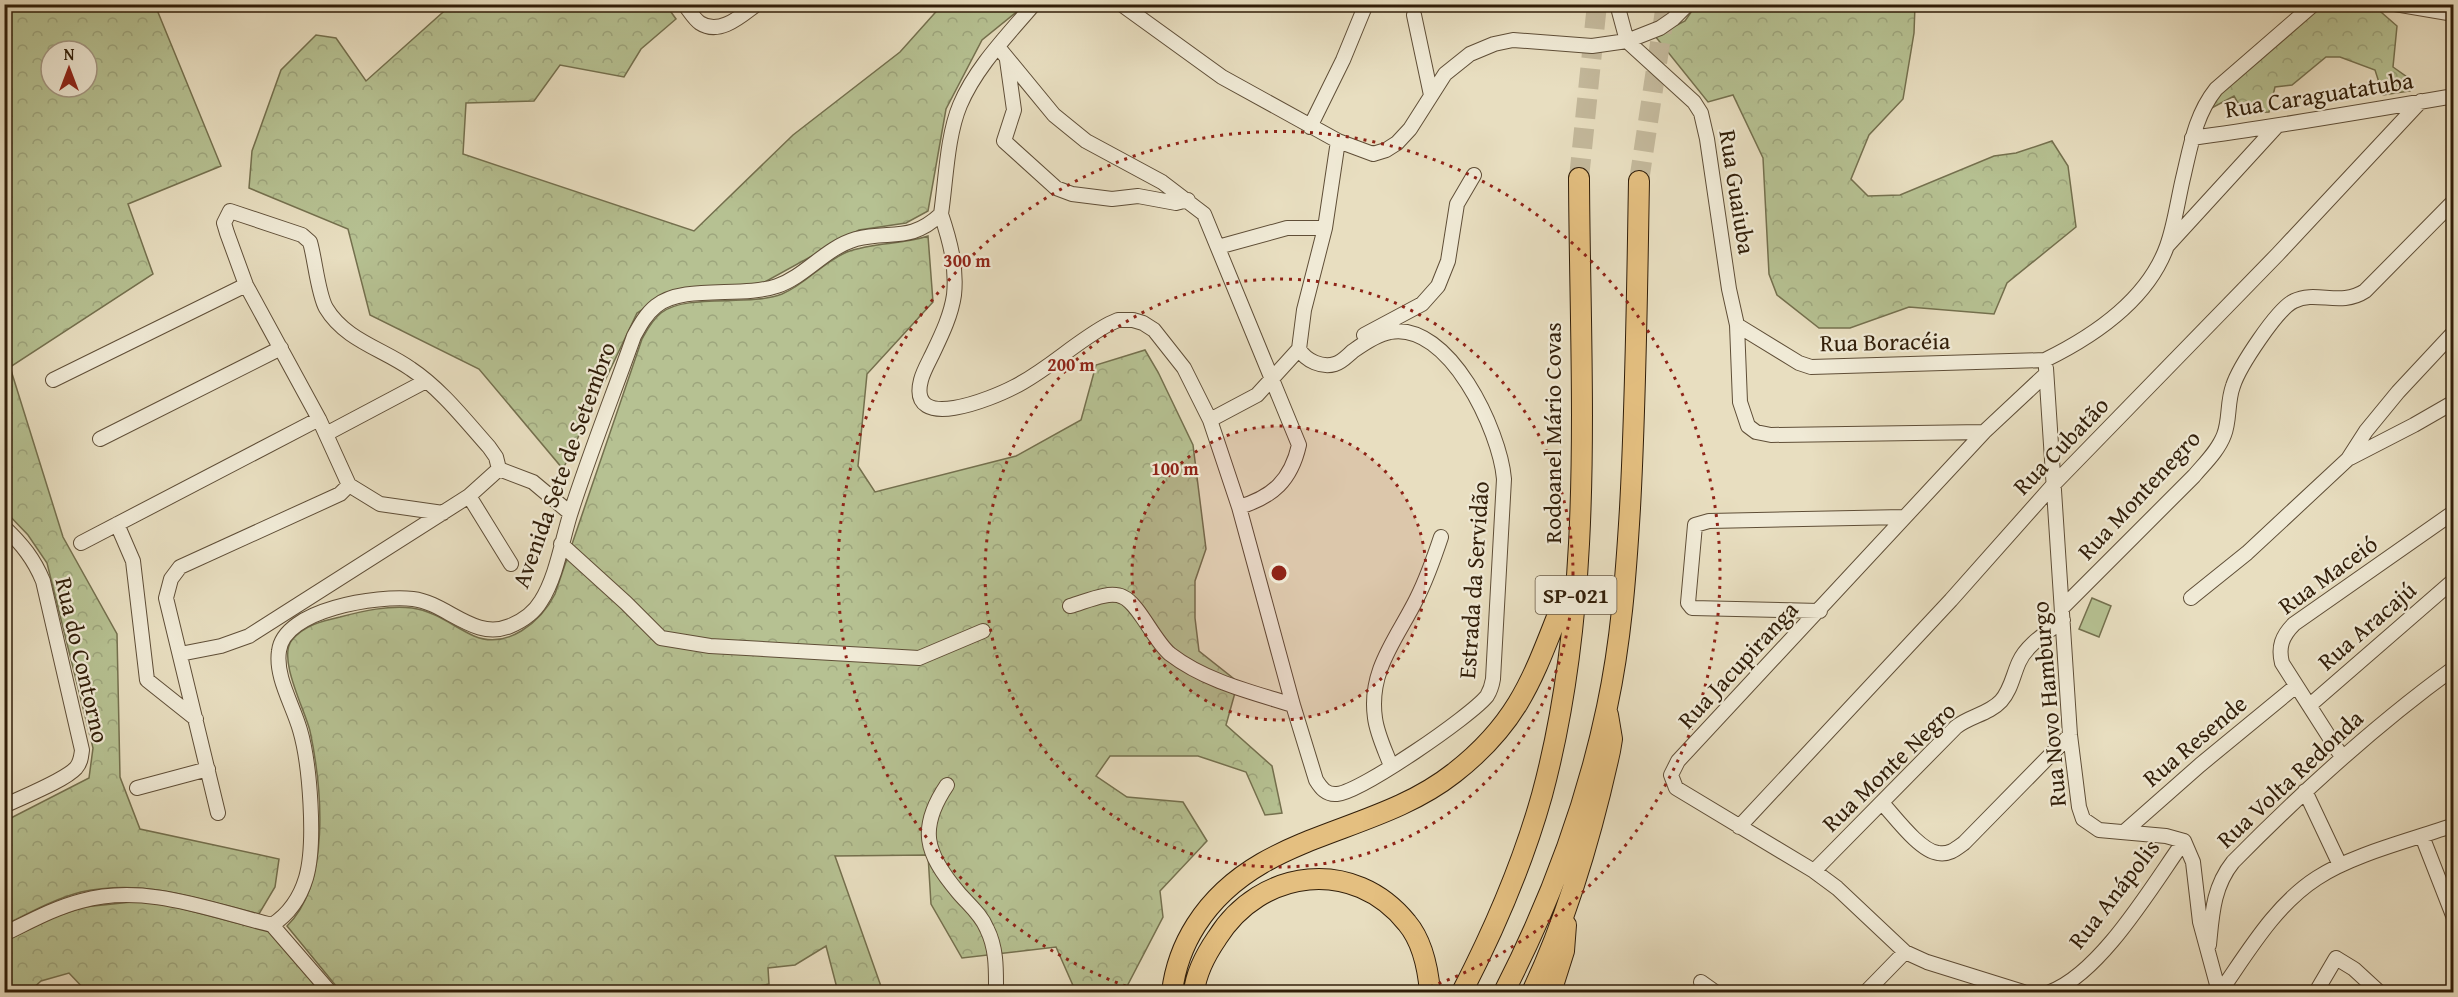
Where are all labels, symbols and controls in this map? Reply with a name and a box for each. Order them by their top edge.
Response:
north arrow [39,39,99,99]
text: N [64,42,75,66]
street label: Rua Caraguatatuba [2222,62,2416,127]
street label: Rua Guaiuba [1710,127,1765,257]
text: 300 m [943,247,991,274]
street label: Rodoanel Mário Covas [1535,322,1570,544]
street label: Rua Boracéia [1820,323,1951,360]
street label: Avenida Sete de Setembro [503,337,624,593]
text: 200 m [1047,351,1095,378]
street label: Rua Cubatão [2005,388,2117,503]
street label: Rua Montenegro [2069,422,2208,568]
text: 100 m [1151,455,1199,482]
street label: Estrada da Servidão [1449,480,1498,680]
street label: Rua Maceió [2271,527,2385,623]
centre of rings [1269,563,1289,583]
street label: Rua Aracajú [2310,573,2424,678]
street label: Rua do Contorno [46,574,119,746]
road number: SP-021 [1536,576,1616,614]
street label: Rua Jacupiranga [1669,592,1807,736]
street label: Rua Novo Hamburgo [2022,600,2075,808]
street label: Rua Resende [2135,686,2255,795]
street label: Rua Monte Negro [1814,693,1964,840]
street label: Rua Volta Redonda [2208,701,2371,856]
street label: Rua Anápolis [2059,831,2168,956]

